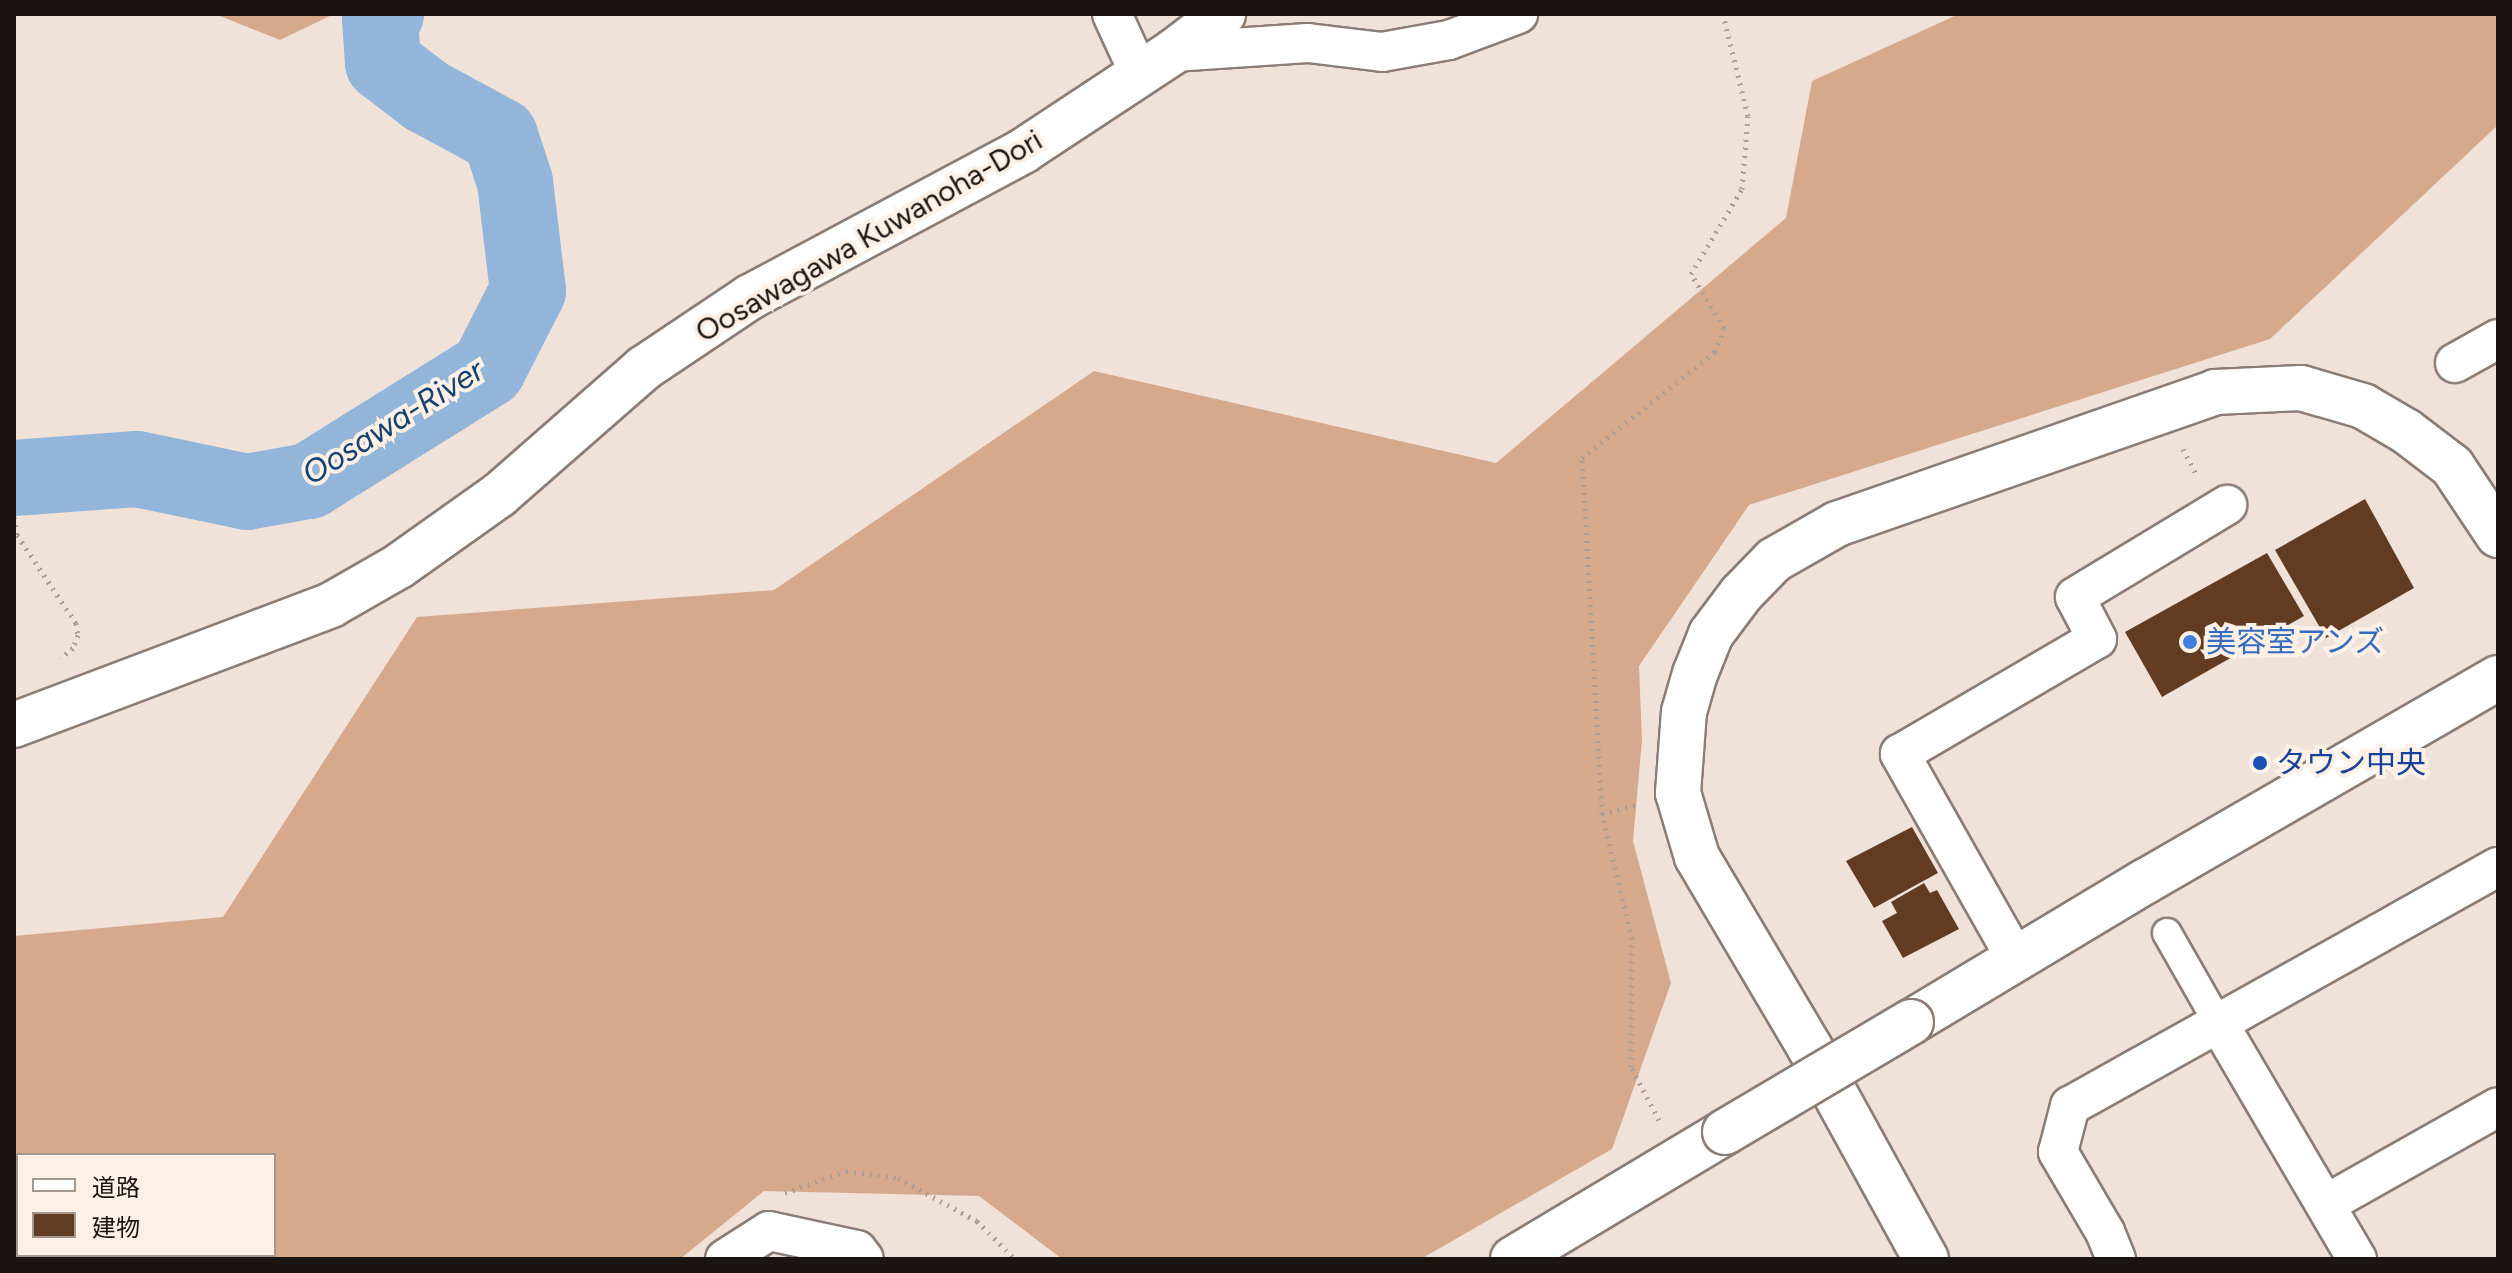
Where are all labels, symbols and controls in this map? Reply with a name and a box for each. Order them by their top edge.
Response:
street label: Oosawagawa Kuwanoha-Dori [689,122,1049,350]
water label: Oosawa-River [295,351,491,493]
place label: 美容室アンズ [2206,624,2386,660]
marker: 美容室アンズ [2181,633,2199,651]
place label: タウン中央 [2276,745,2426,781]
marker: タウン中央 [2251,754,2269,772]
legend [16,1153,276,1257]
text: 道路 [92,1173,140,1202]
text: 建物 [92,1213,140,1242]

